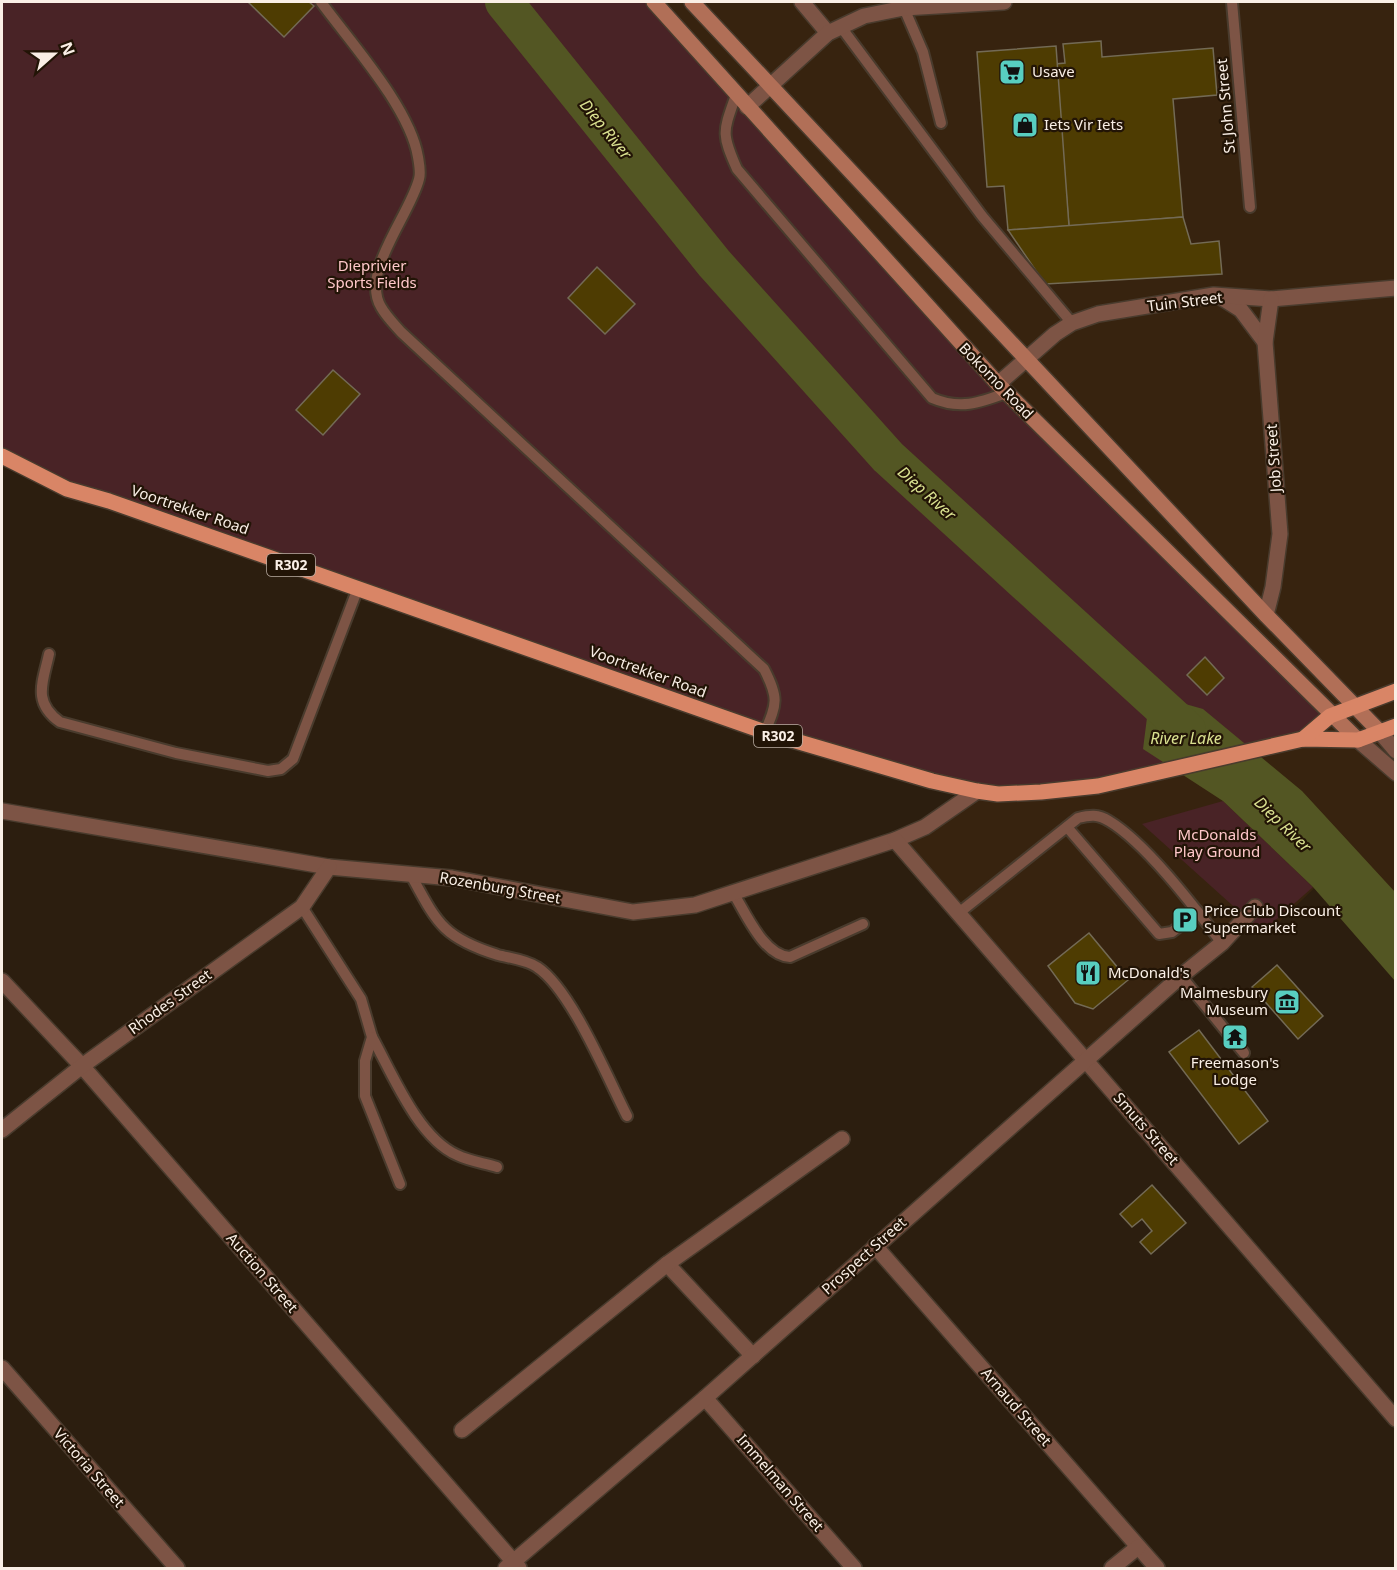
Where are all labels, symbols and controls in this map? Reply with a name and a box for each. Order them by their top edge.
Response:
north arrow [24,24,84,84]
text: N [55,39,81,59]
supermarket icon: Usave [997,57,1027,87]
street label: St John Street [1211,57,1239,154]
place label: Usave [1032,61,1075,81]
water label: Diep River [575,94,637,164]
shop icon: Iets Vir Iets [1010,110,1040,140]
place label: Iets Vir Iets [1044,114,1123,134]
park label: Dieprivier Sports Fields [327,255,417,292]
street label: Tuin Street [1146,286,1224,316]
street label: Bokomo Road [955,338,1038,423]
street label: Job Street [1261,423,1285,495]
water label: Diep River [893,461,961,525]
street label: Voortrekker Road [129,480,252,539]
road number: R302 [267,554,315,576]
street label: Voortrekker Road [587,641,710,702]
road number: R302 [754,725,802,747]
water label: River Lake [1150,727,1222,749]
water label: Diep River [1250,791,1317,857]
park label: McDonalds Play Ground [1174,824,1260,861]
street label: Rozenburg Street [438,867,563,908]
place label: Price Club Discount Supermarket [1204,900,1341,937]
parking icon: Price Club Discount Supermarket [1170,905,1200,935]
restaurant icon: McDonald's [1073,958,1103,988]
place label: McDonald's [1108,962,1190,982]
street label: Rhodes Street [124,964,216,1038]
place label: Malmesbury Museum [1180,982,1268,1019]
museum icon: Malmesbury Museum [1272,987,1302,1017]
temple icon: Freemason's Lodge [1220,1022,1250,1052]
place label: Freemason's Lodge [1191,1052,1279,1089]
street label: Smuts Street [1110,1088,1184,1169]
street label: Prospect Street [817,1212,910,1299]
street label: Auction Street [223,1228,303,1317]
street label: Arnaud Street [977,1363,1057,1450]
street label: Victoria Street [50,1423,130,1512]
street label: Immelman Street [733,1429,829,1536]

